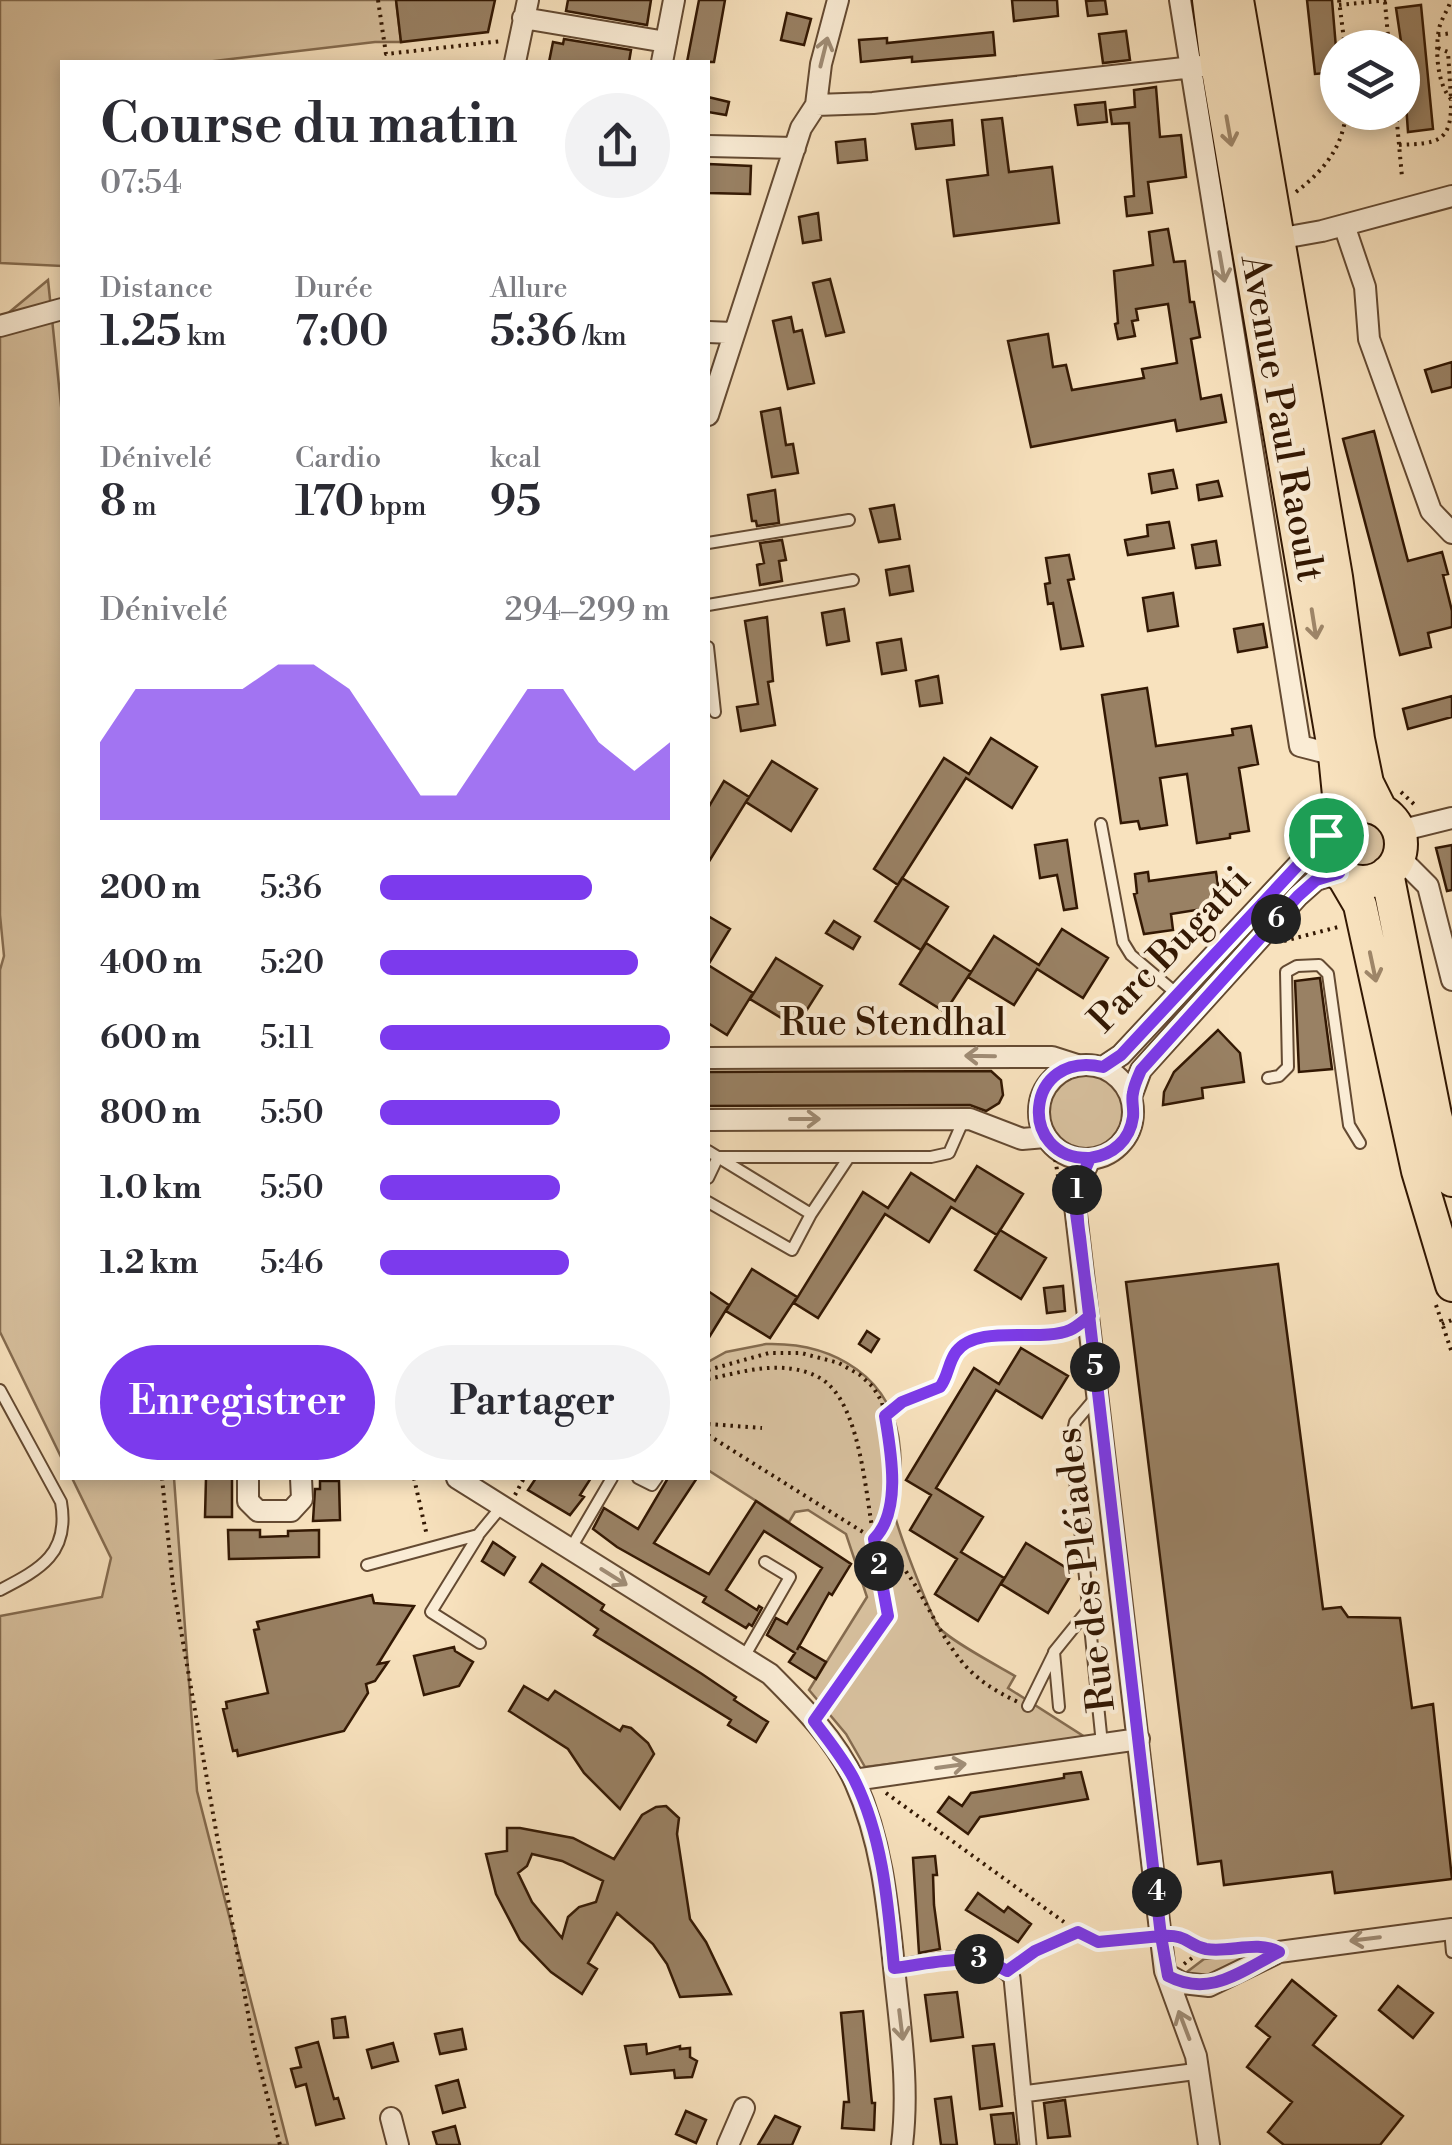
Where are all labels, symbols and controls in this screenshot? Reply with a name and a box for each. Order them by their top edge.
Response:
map controls [1320,30,1420,130]
button: layers [1320,30,1420,130]
one-way arrow [816,37,835,68]
text: Course du matin [100,91,518,160]
button: share [565,93,670,198]
one-way arrow [1220,114,1239,147]
text: 07:54 [100,163,182,203]
one-way arrow [1213,250,1231,282]
street label: Avenue Paul Raoult [1229,250,1333,585]
text: Distance [100,271,213,306]
text: Durée [295,271,373,306]
text: Allure [490,271,568,306]
text: 1.25 [100,306,181,359]
text: 7:00 [295,306,389,359]
text: 5:36 [490,306,577,359]
text: km [181,319,226,354]
text: /km [577,319,627,354]
text: Dénivelé [100,441,212,476]
text: Cardio [295,441,381,476]
text: kcal [490,441,541,476]
text: 8 [100,476,126,529]
text: 170 [295,476,364,529]
text: 95 [490,476,541,529]
text: m [126,489,157,524]
text: bpm [364,489,427,524]
text: Dénivelé [100,590,228,630]
text: 294–299 m [505,590,670,630]
one-way arrow [1305,607,1323,639]
pin [1284,793,1369,878]
icon: arrive [1299,808,1354,863]
street label: Parc Bugatti [1079,857,1261,1043]
text: 200 m [100,868,201,908]
text: 5:36 [260,868,322,908]
pin: 6 [1251,894,1301,944]
text: 6 [1267,901,1285,936]
text: 400 m [100,943,202,983]
text: 5:20 [260,943,324,983]
one-way arrow [1365,950,1384,982]
street label: Rue Stendhal [780,1000,1006,1047]
text: 600 m [100,1018,201,1058]
text: 5:11 [260,1018,313,1058]
one-way arrow [965,1046,998,1066]
text: 800 m [100,1093,201,1133]
text: 5:50 [260,1093,324,1133]
one-way arrow [788,1110,820,1128]
pin: 1 [1052,1165,1102,1215]
text: 1.0 km [100,1168,202,1208]
text: 5:50 [260,1168,324,1208]
text: 1 [1070,1172,1084,1207]
text: 1.2 km [100,1243,198,1283]
text: 5:46 [260,1243,323,1283]
pin: 5 [1070,1342,1120,1392]
button: Enregistrer [100,1345,375,1460]
button: Partager [395,1345,670,1460]
text: 5 [1086,1349,1104,1384]
street label: Rue des Pléiades [1045,1425,1126,1715]
pin: 2 [854,1541,904,1591]
text: 2 [870,1548,888,1583]
one-way arrow [599,1566,628,1587]
one-way arrow [934,1757,967,1775]
pin: 4 [1132,1867,1182,1917]
text: 4 [1148,1874,1166,1909]
one-way arrow [1350,1930,1382,1949]
pin: 3 [954,1934,1004,1984]
text: 3 [971,1941,987,1976]
one-way arrow [892,2008,910,2040]
one-way arrow [1174,2011,1192,2042]

